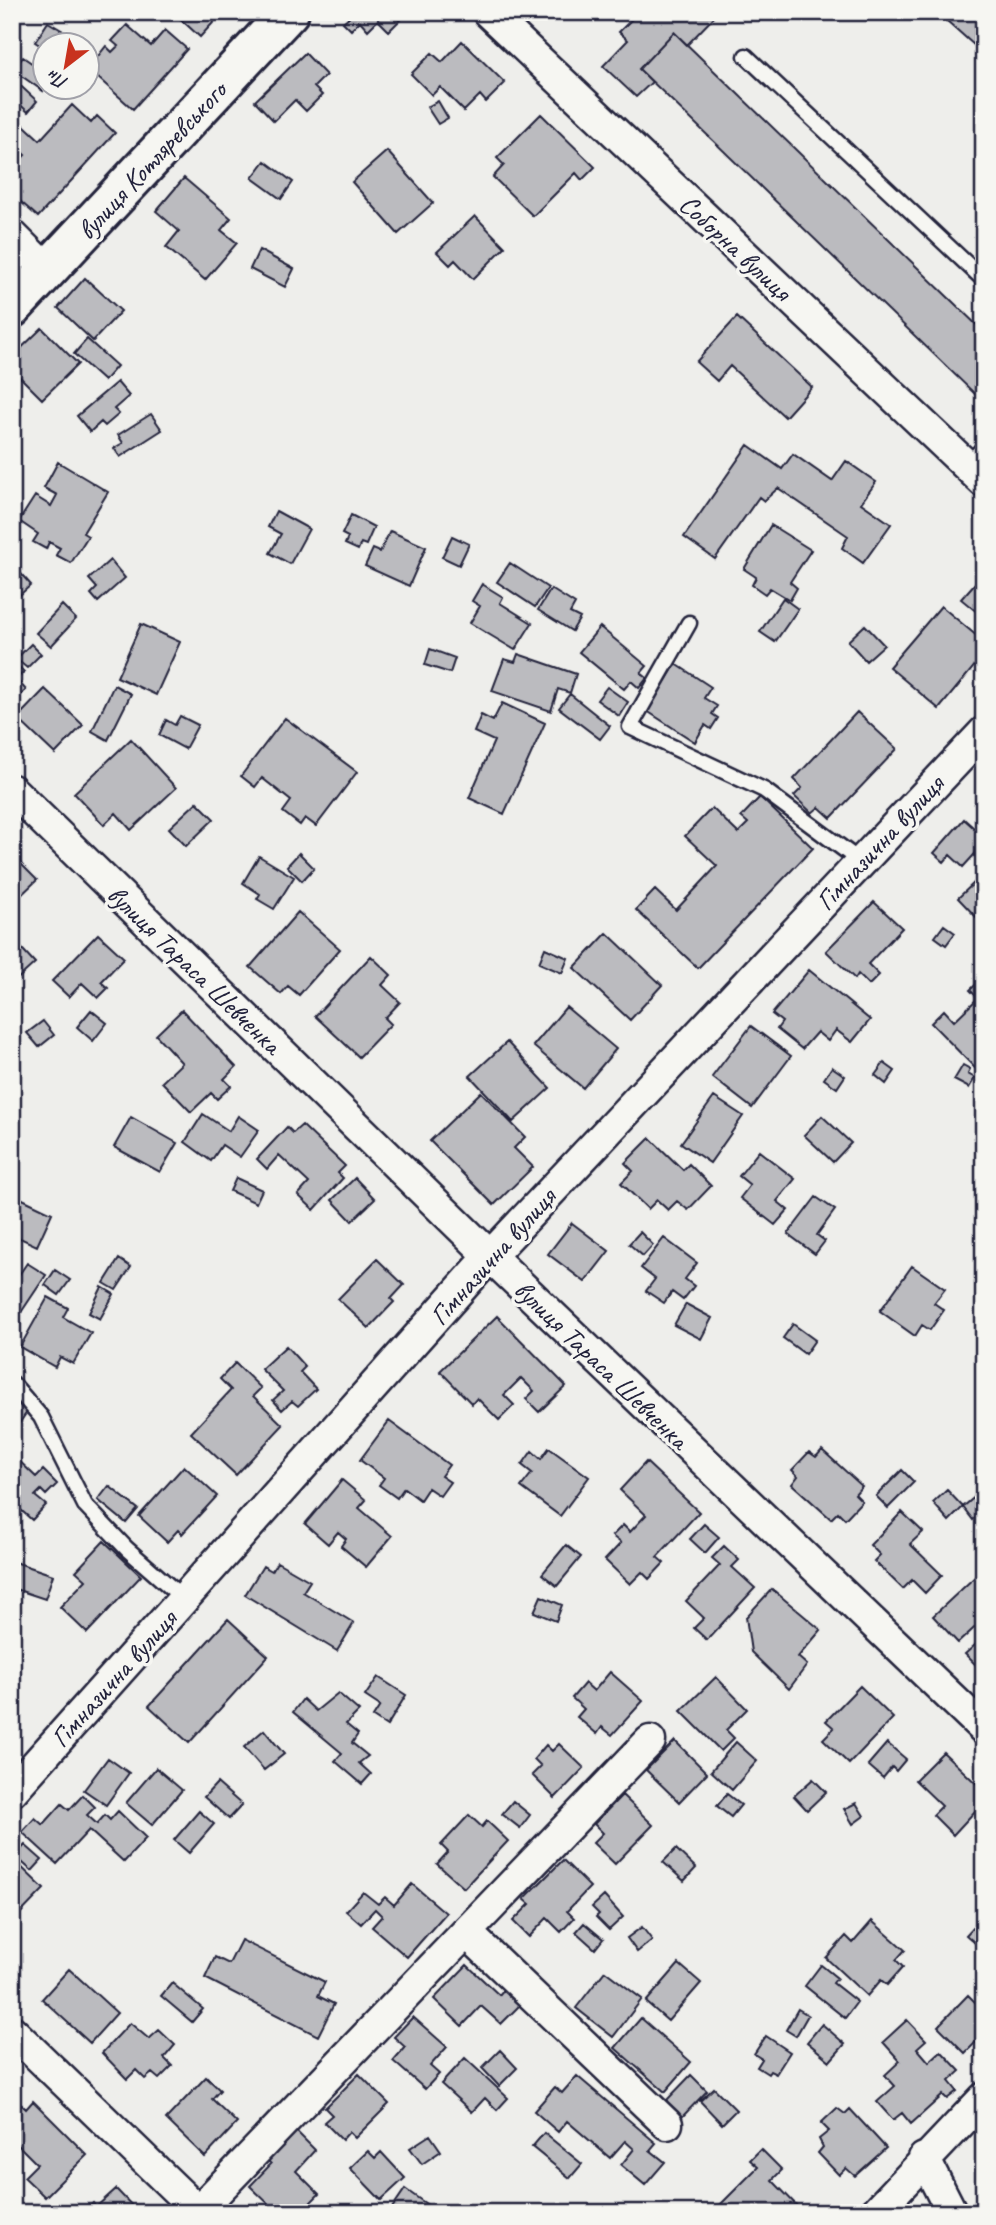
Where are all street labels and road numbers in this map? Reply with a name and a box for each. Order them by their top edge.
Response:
street label: вулиця Котляревського [69,71,236,247]
street label: Соборна вулиця [672,186,801,310]
street label: Гімназична вулиця [808,765,953,917]
street label: вулиця Тараса Шевченка [100,877,291,1063]
street label: Гімназична вулиця [422,1179,565,1332]
street label: вулиця Тараса Шевченка [507,1272,698,1458]
street label: Гімназична вулиця [43,1601,186,1754]

